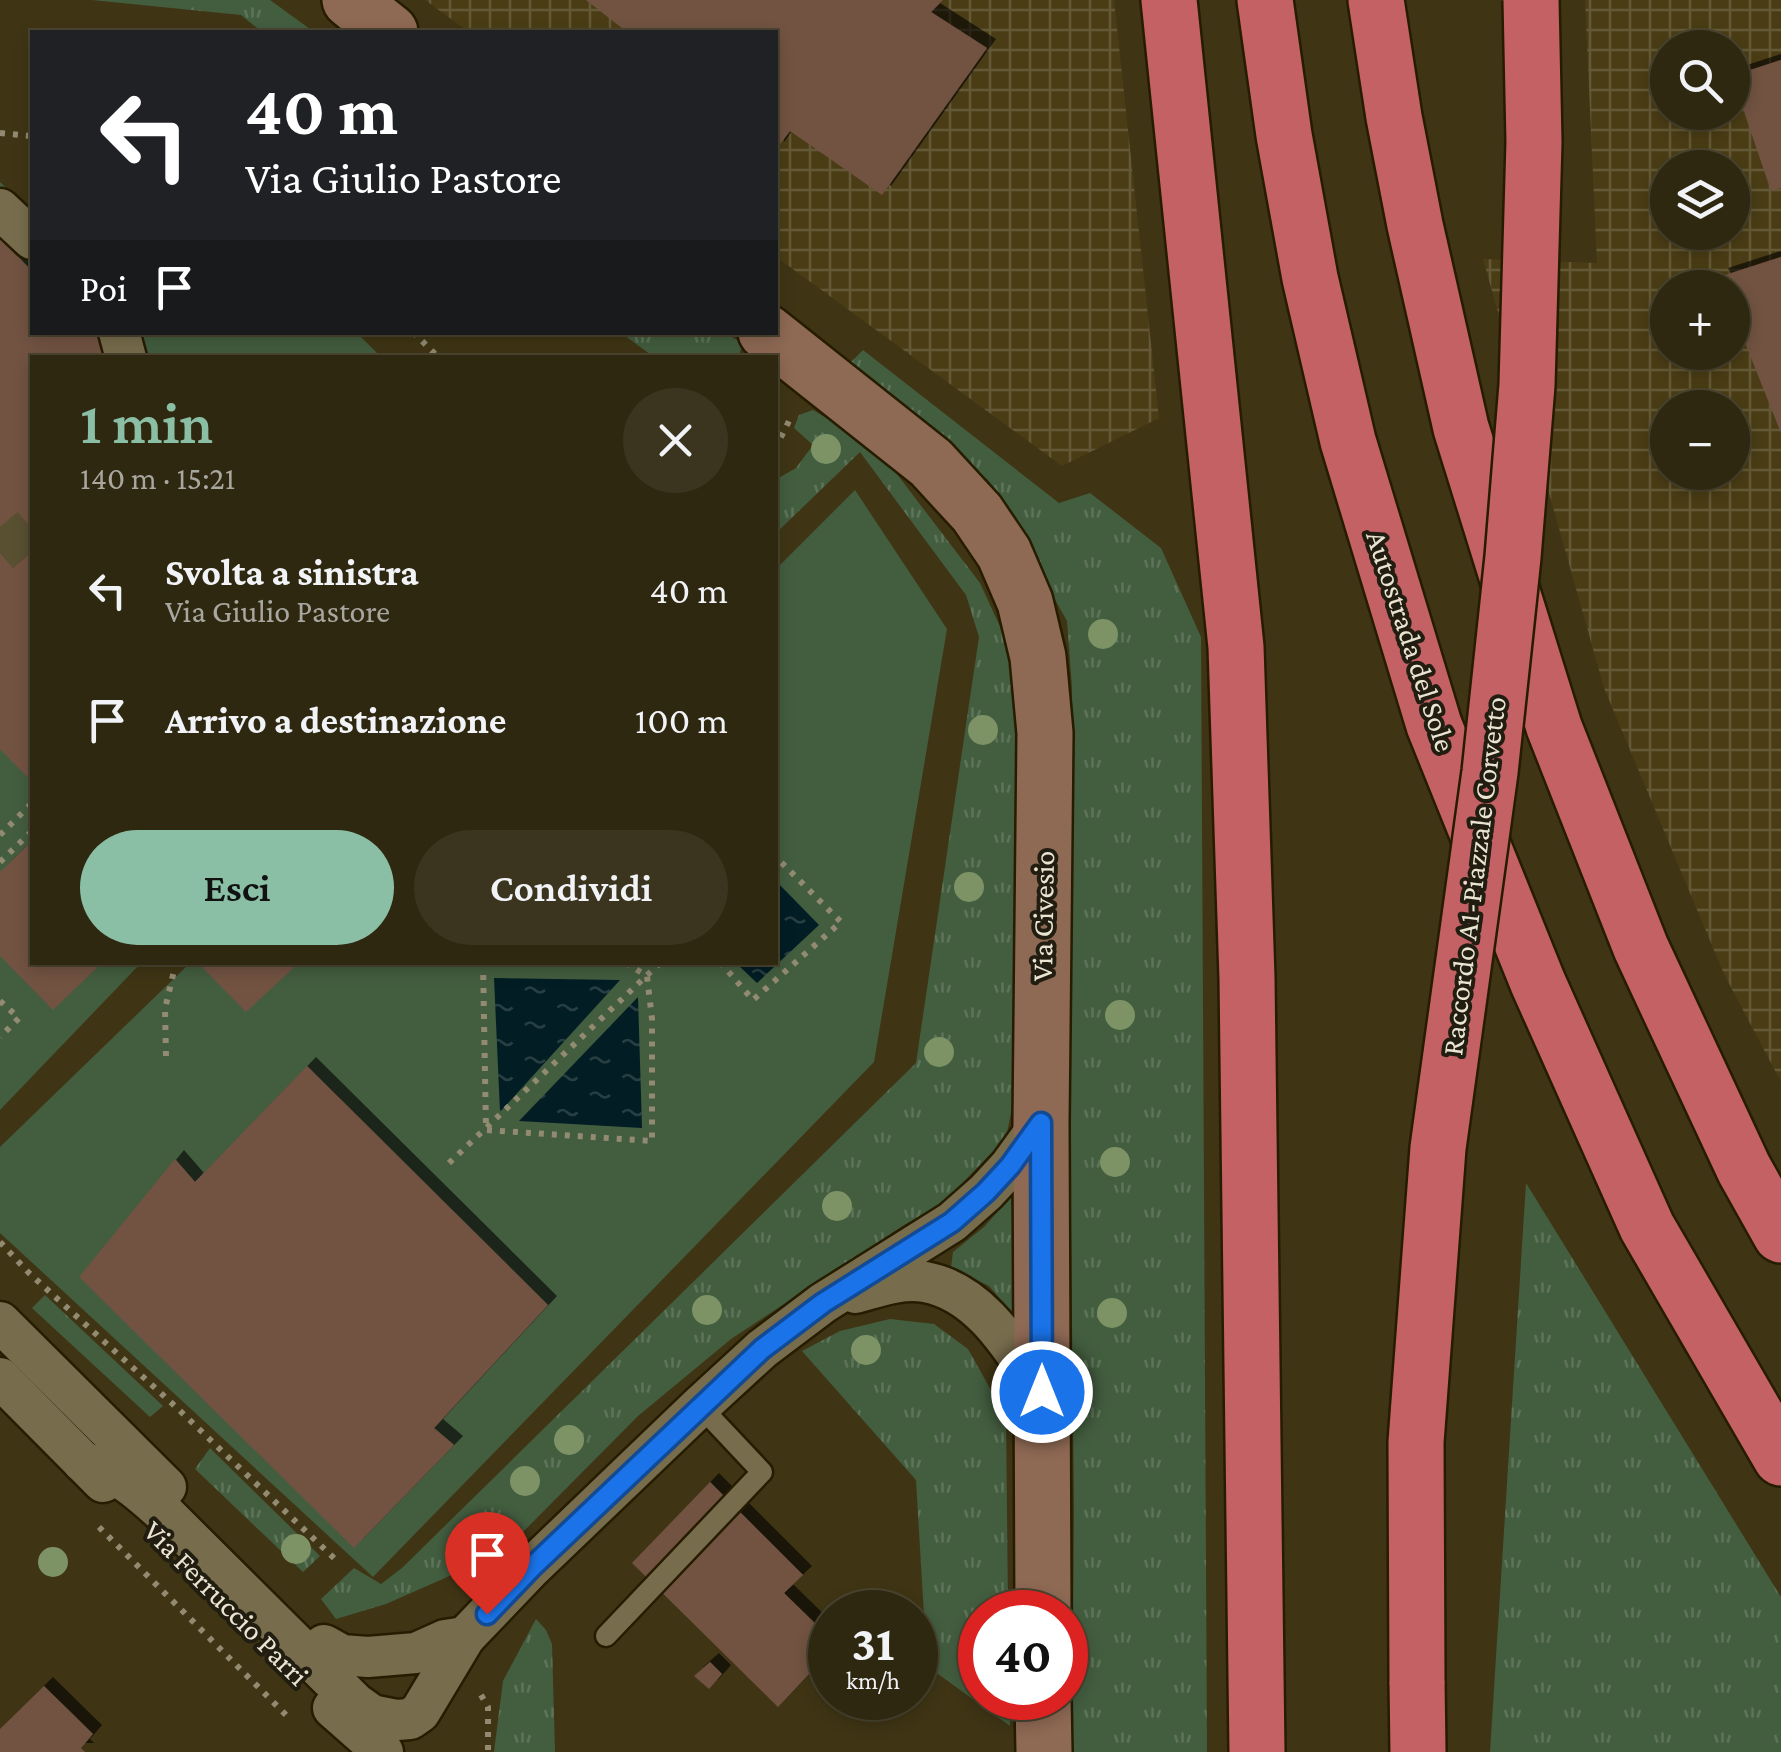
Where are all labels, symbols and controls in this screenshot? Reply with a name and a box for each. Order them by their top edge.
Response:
map controls [1650,30,1750,490]
button: search [1650,30,1750,130]
icon: left [80,70,210,200]
text: 40 m [245,71,398,149]
button: layers [1650,150,1750,250]
text: Via Giulio Pastore [245,153,562,203]
icon: arrive [147,260,202,315]
text: Poi [80,267,127,309]
button: + [1650,270,1750,370]
button: close [623,388,728,493]
text: 1 min [80,389,213,456]
button: − [1650,390,1750,490]
text: 140 m · 15:21 [80,460,235,496]
street label: Autostrada del Sole [1360,526,1463,756]
text: Svolta a sinistra [165,551,419,593]
icon: left [80,563,135,618]
text: 40 m [649,569,728,611]
text: Via Giulio Pastore [165,593,390,629]
icon: arrive [80,693,135,748]
street label: Raccordo A1-Piazzale Corvetto [1435,695,1512,1057]
text: Arrivo a destinazione [165,699,507,741]
text: 100 m [635,699,728,741]
button: Esci [80,830,394,945]
button: Condividi [414,830,728,945]
street label: Via Civesio [1025,850,1060,982]
position arrow [990,1340,1094,1444]
pin [445,1512,530,1615]
street label: Via Ferruccio Parri [137,1513,316,1692]
icon: arrive [460,1527,515,1582]
speed limit sign: 40 [958,1590,1088,1720]
text: 31 [851,1615,895,1671]
text: km/h [846,1667,900,1694]

